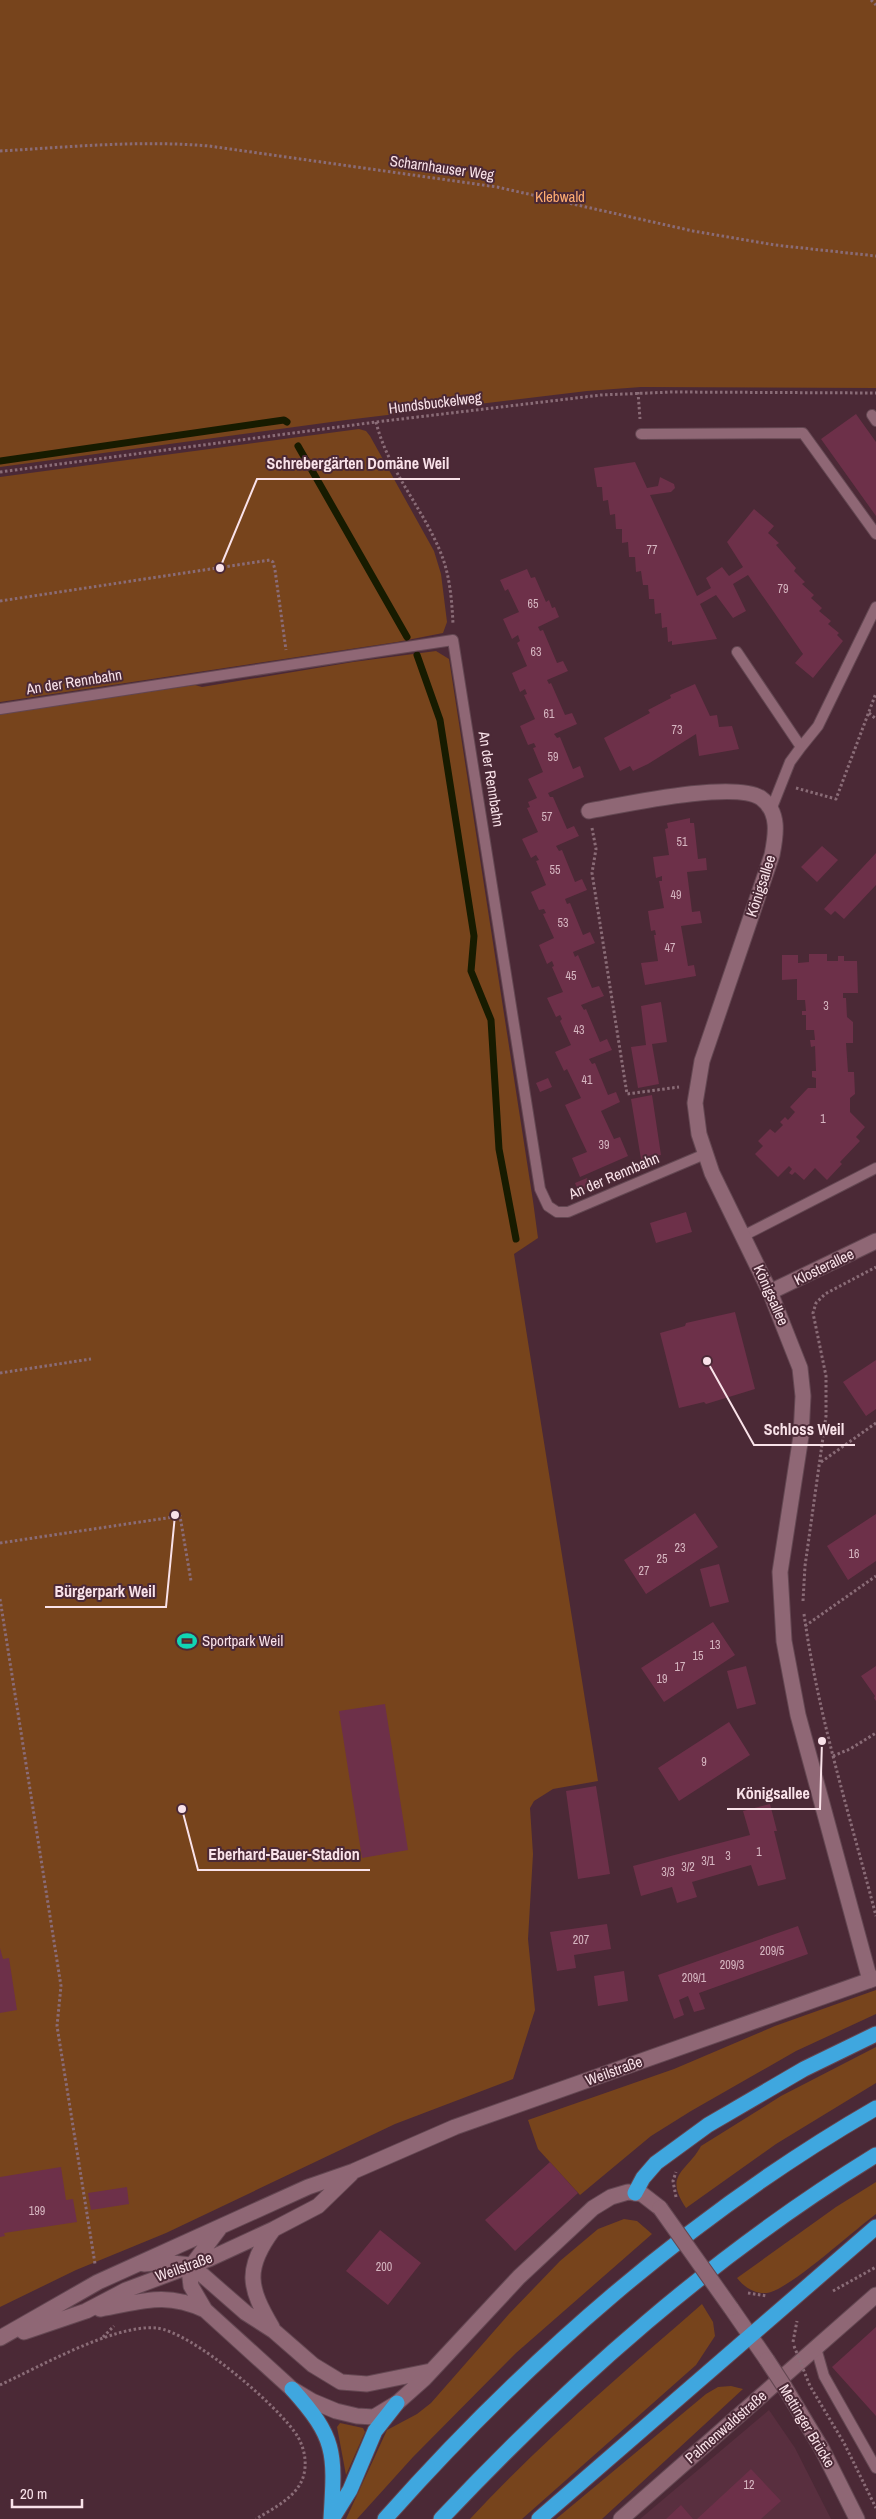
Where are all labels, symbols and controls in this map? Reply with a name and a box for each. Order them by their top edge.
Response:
street label: Scharnhauser Weg [389,150,496,185]
park label: Klebwald [535,186,585,207]
street label: Hundsbuckelweg [387,386,483,419]
callout: Schrebergärten Domäne Weil [257,448,460,479]
text: Schrebergärten Domäne Weil [267,452,449,474]
house number: 77 [647,542,658,558]
house number: 79 [778,581,788,597]
house number: 65 [528,596,539,612]
house number: 63 [531,644,541,660]
street label: An der Rennbahn [24,664,123,700]
house number: 61 [544,706,555,722]
house number: 73 [672,722,682,738]
street label: An der Rennbahn [473,729,509,828]
house number: 59 [548,749,558,765]
house number: 57 [542,809,553,825]
house number: 51 [677,834,688,850]
street label: Königsallee [741,852,780,920]
house number: 55 [550,862,561,878]
house number: 49 [671,887,681,903]
house number: 53 [558,915,568,931]
house number: 47 [665,940,676,956]
house number: 45 [566,968,577,984]
house number: 3 [823,998,829,1014]
house number: 43 [574,1022,584,1038]
house number: 41 [582,1072,593,1088]
house number: 1 [820,1111,826,1127]
house number: 39 [599,1137,609,1153]
street label: An der Rennbahn [564,1147,662,1204]
street label: Klosterallee [790,1243,857,1290]
street label: Königsallee [749,1261,794,1329]
callout: Schloss Weil [754,1414,855,1445]
text: Schloss Weil [764,1418,844,1440]
house number: 23 [675,1540,685,1556]
house number: 16 [849,1546,859,1562]
house number: 25 [657,1551,668,1567]
house number: 27 [639,1563,650,1579]
callout: Bürgerpark Weil [45,1576,166,1607]
text: Bürgerpark Weil [54,1580,156,1602]
sports icon: Sportpark Weil [176,1630,198,1652]
place label: Sportpark Weil [202,1630,283,1651]
house number: 13 [710,1637,720,1653]
house number: 15 [693,1648,704,1664]
house number: 17 [675,1659,686,1675]
house number: 19 [657,1671,667,1687]
house number: 9 [701,1754,707,1770]
callout: Königsallee [727,1778,820,1809]
text: Königsallee [736,1782,810,1804]
callout: Eberhard-Bauer-Stadion [198,1839,370,1870]
text: Eberhard-Bauer-Stadion [208,1843,360,1865]
house number: 1 [756,1844,762,1860]
house number: 3 [725,1848,731,1864]
house number: 3/1 [701,1853,715,1869]
house number: 3/2 [681,1859,695,1875]
house number: 3/3 [661,1864,675,1880]
house number: 207 [573,1932,590,1948]
house number: 209/5 [760,1943,785,1959]
house number: 209/3 [720,1957,744,1973]
house number: 209/1 [682,1970,707,1986]
street label: Weilstraße [582,2050,645,2091]
house number: 199 [29,2203,45,2219]
street label: Weilstraße [152,2246,215,2287]
house number: 200 [376,2259,392,2275]
street label: Mettinger Brücke [774,2380,841,2471]
street label: Palmenwaldstraße [680,2385,771,2468]
scale bar [12,2476,82,2508]
house number: 12 [744,2477,754,2493]
text: 20 m [20,2483,47,2504]

